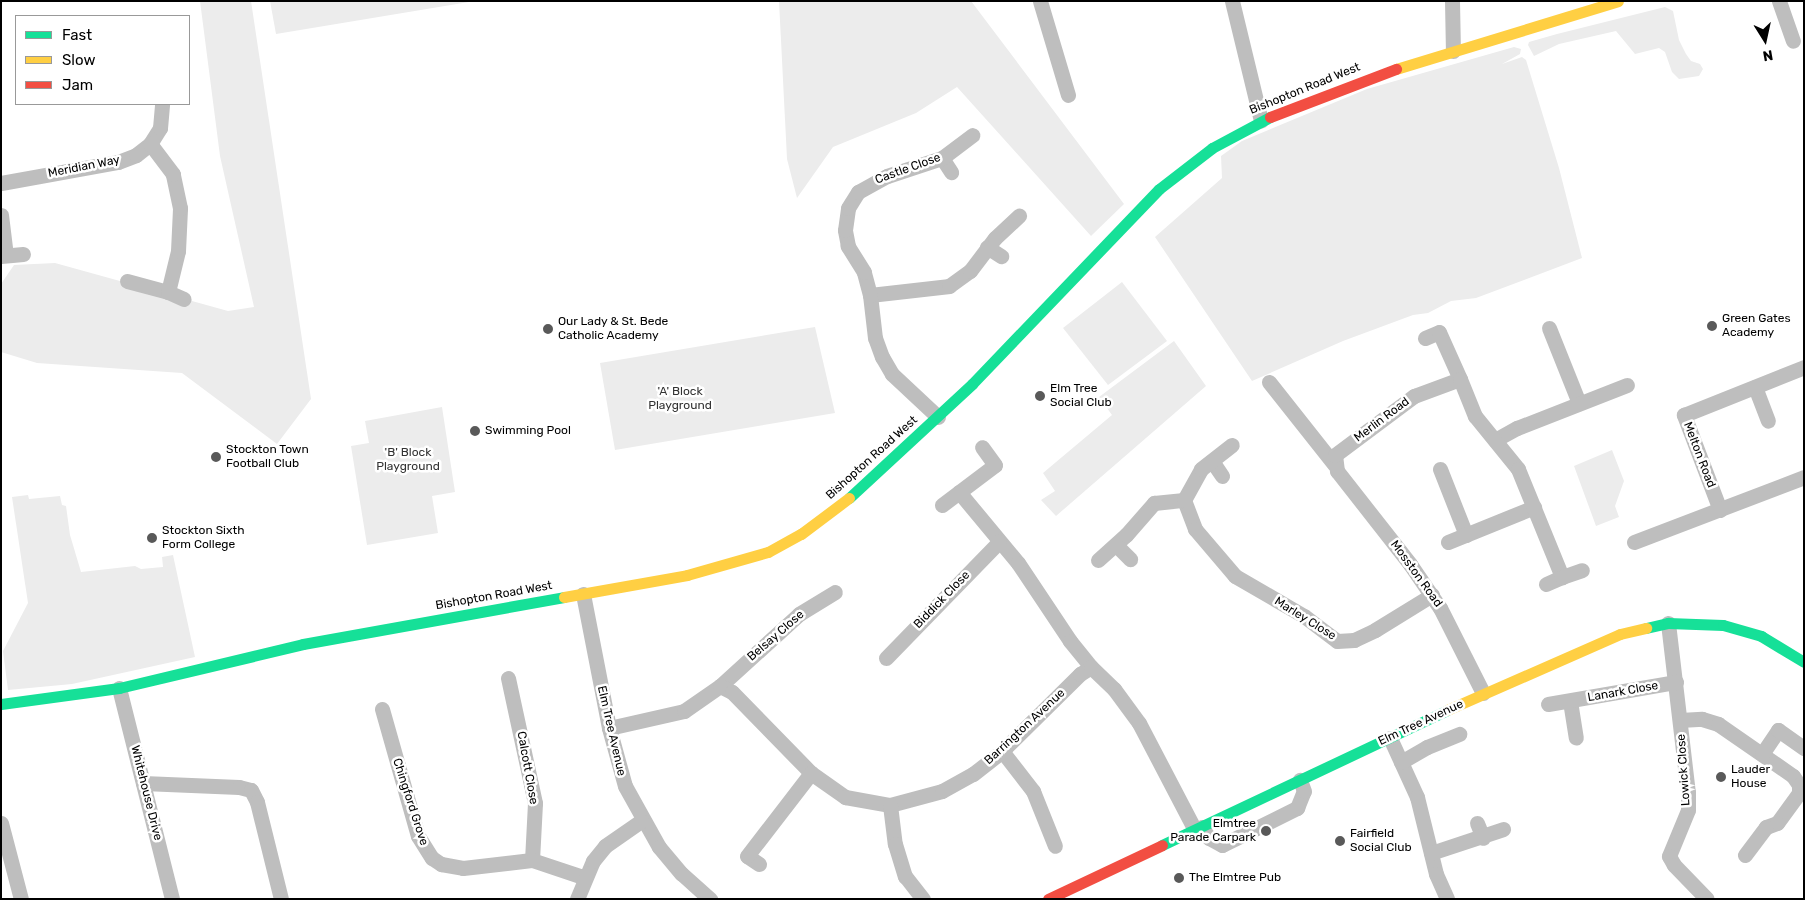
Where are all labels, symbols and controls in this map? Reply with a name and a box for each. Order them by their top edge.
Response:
legend [15,15,190,105]
north arrow [1740,15,1790,65]
text: Fast [62,26,92,44]
text: N [1761,46,1774,65]
text: Slow [62,51,95,69]
street label: Bishopton Road West [1247,60,1363,118]
text: Jam [62,76,93,94]
street label: Castle Close [873,150,943,188]
street label: Meridian Way [47,153,121,181]
place label: Green Gates Academy [1722,312,1791,340]
place label: Our Lady & St. Bede Catholic Academy [558,315,669,343]
marker: Green Gates Academy [1706,320,1718,332]
marker: Our Lady & St. Bede Catholic Academy [542,323,554,335]
place label: Elm Tree Social Club [1050,382,1112,410]
park label: 'A' Block Playground [648,385,712,413]
marker: Elm Tree Social Club [1034,390,1046,402]
street label: Merlin Road [1352,395,1412,445]
street label: Bishopton Road West [823,413,921,503]
street label: Melton Road [1680,420,1718,490]
place label: Swimming Pool [485,424,571,438]
marker: Swimming Pool [469,425,481,437]
place label: Stockton Town Football Club [226,443,309,471]
park label: 'B' Block Playground [376,446,440,474]
marker: Stockton Town Football Club [210,451,222,463]
place label: Stockton Sixth Form College [162,524,244,552]
marker: Stockton Sixth Form College [146,532,158,544]
street label: Mosston Road [1387,538,1445,610]
street label: Biddick Close [911,568,973,632]
street label: Bishopton Road West [434,579,554,613]
street label: Marley Close [1271,594,1339,644]
street label: Belsay Close [745,607,807,665]
street label: Lanark Close [1586,679,1660,705]
street label: Elm Tree Avenue [594,684,628,778]
street label: Barrington Avenue [982,686,1068,768]
street label: Elm Tree Avenue [1376,697,1466,749]
street label: Calcott Close [513,730,541,806]
street label: Lowick Close [1674,733,1694,807]
street label: Whitehouse Drive [127,744,165,842]
street label: Chingford Grove [389,757,431,847]
place label: Lauder House [1731,763,1770,791]
marker: Lauder House [1715,771,1727,783]
place label: Elmtree Parade Carpark [1170,817,1256,845]
marker: Elmtree Parade Carpark [1260,825,1272,837]
place label: Fairfield Social Club [1350,827,1412,855]
marker: Fairfield Social Club [1334,835,1346,847]
place label: The Elmtree Pub [1189,871,1281,885]
marker: The Elmtree Pub [1173,872,1185,884]

